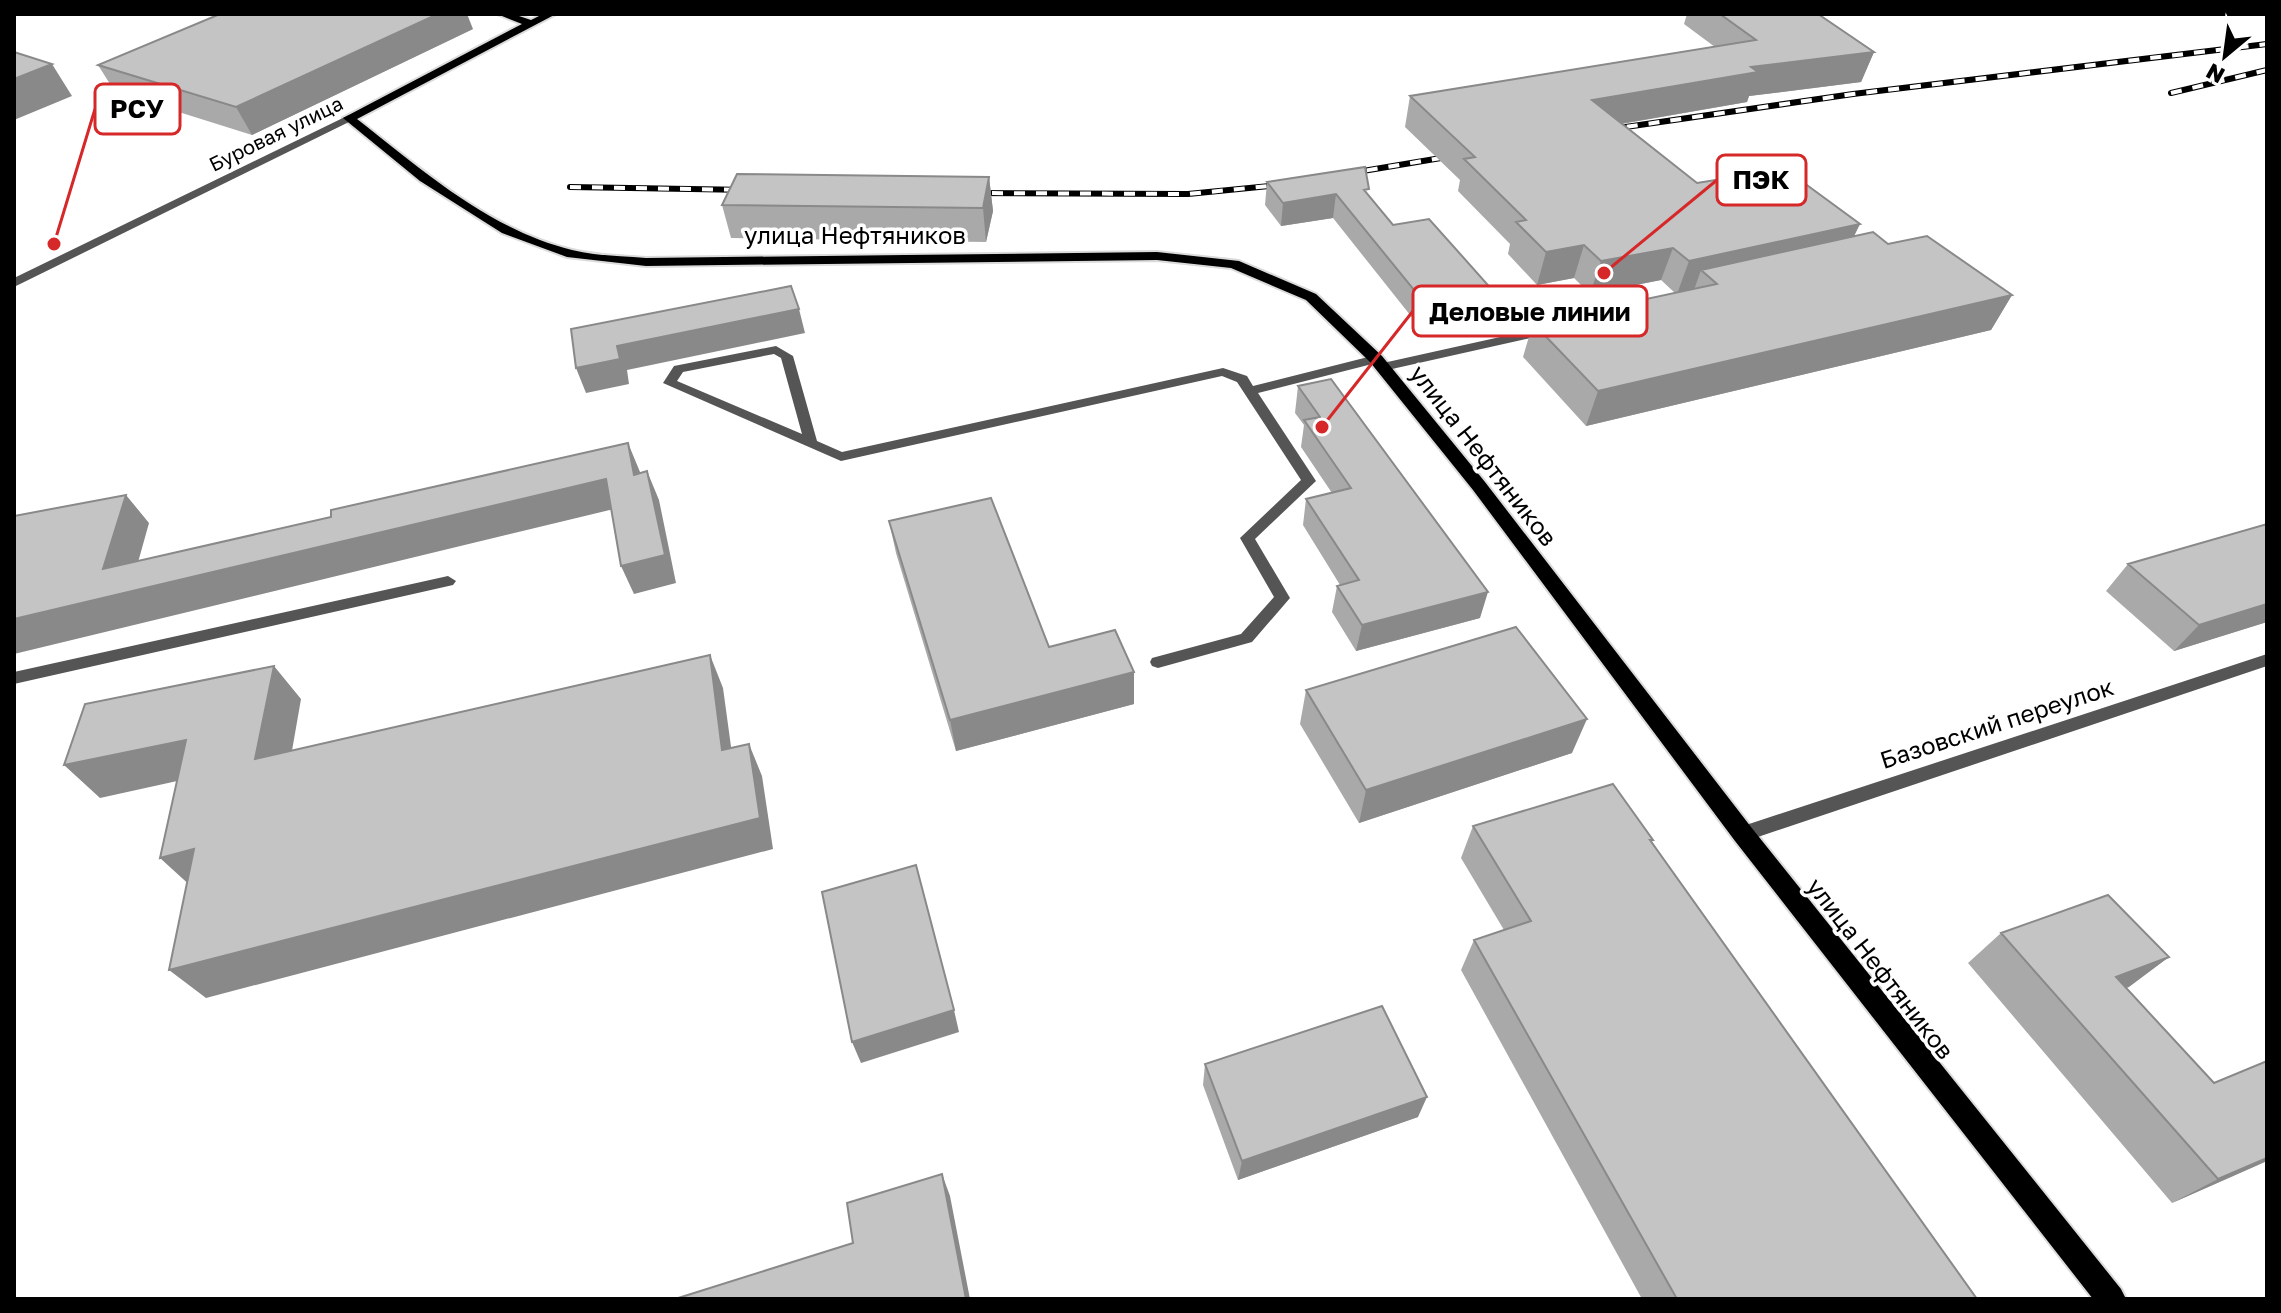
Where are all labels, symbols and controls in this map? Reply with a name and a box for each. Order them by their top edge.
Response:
north arrow [2185,16,2265,96]
text: N [2201,58,2229,90]
callout: РСУ [95,84,180,134]
street label: Буровая улица [205,90,346,176]
text: РСУ [110,93,164,124]
callout: ПЭК [1717,155,1806,205]
text: ПЭК [1732,164,1790,195]
street label: улица Нефтяников [744,220,966,249]
callout: Деловые линии [1413,286,1647,336]
text: Деловые линии [1429,296,1631,327]
street label: улица Нефтяников [1404,359,1564,551]
street label: Базовский переулок [1876,671,2117,774]
street label: улица Нефтяников [1801,872,1961,1064]

